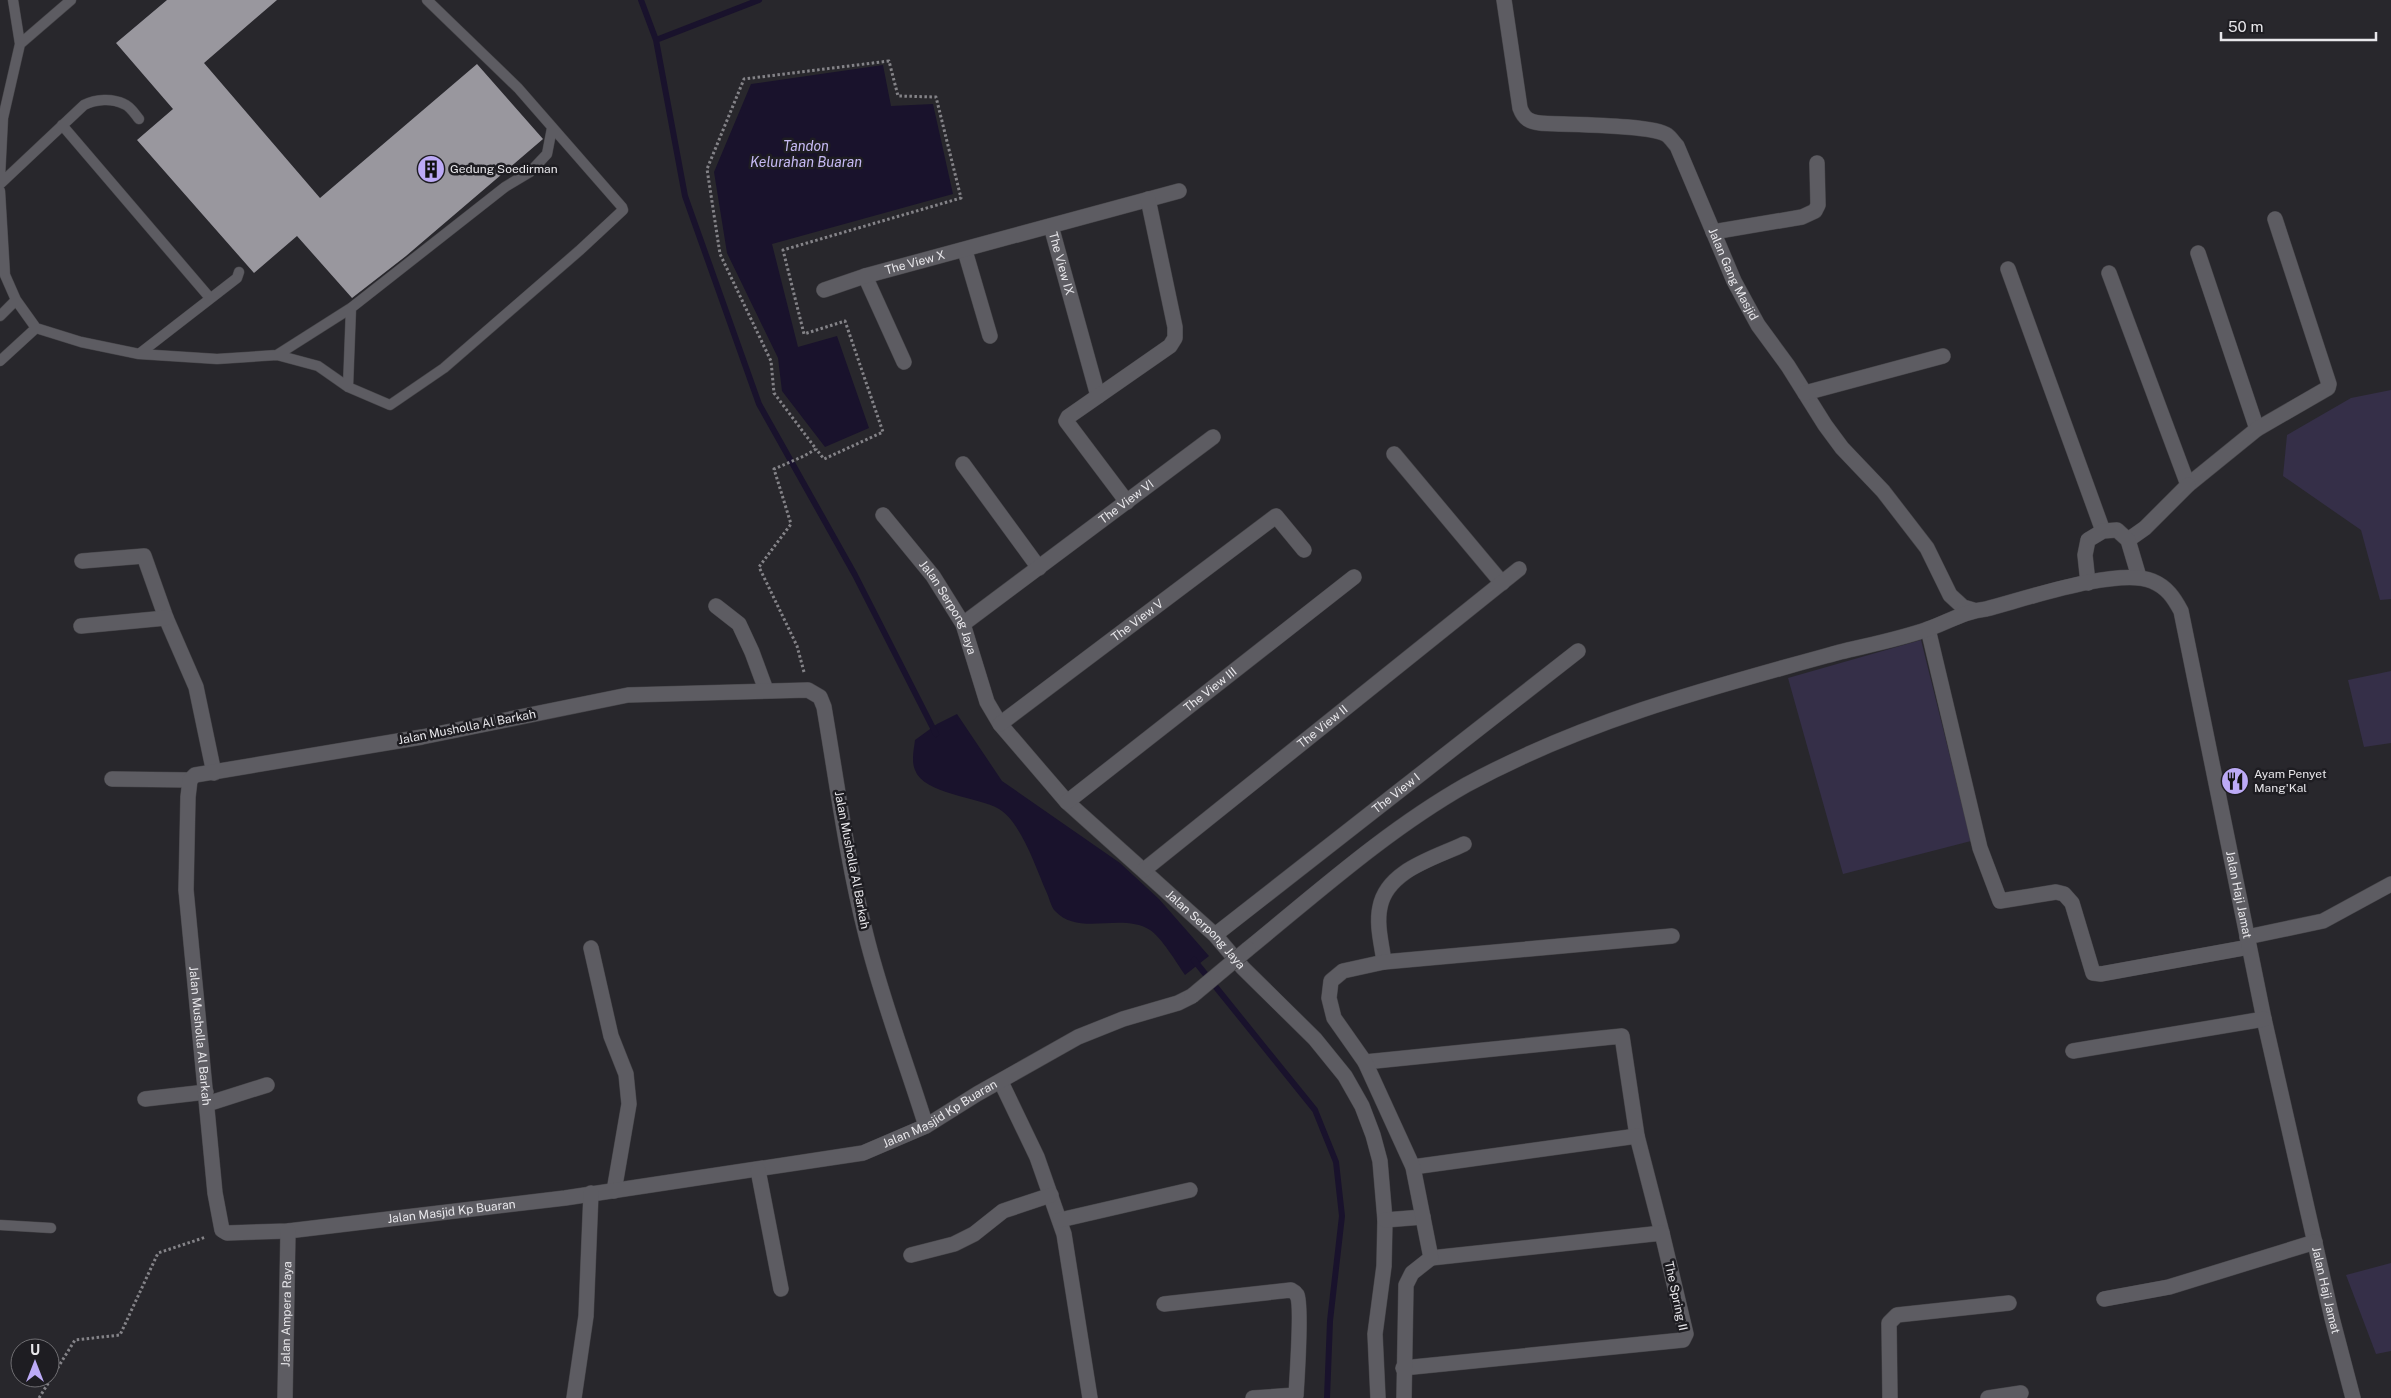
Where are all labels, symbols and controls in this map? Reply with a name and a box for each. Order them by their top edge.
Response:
scale bar [2221,10,2376,42]
text: 50 m [2228,18,2263,35]
water label: Tandon Kelurahan Buaran [750,138,862,170]
building icon: Gedung Soedirman [416,154,446,184]
place label: Gedung Soedirman [450,162,558,176]
street label: Jalan Gang Masjid [1705,226,1761,323]
street label: The View IX [1046,230,1077,297]
street label: The View X [883,248,946,277]
street label: The View VI [1096,477,1156,527]
street label: Jalan Serpong Jaya [916,558,979,656]
street label: The View V [1109,596,1166,645]
street label: The View III [1181,665,1240,715]
street label: The View II [1295,702,1350,751]
street label: Jalan Musholla Al Barkah [397,707,537,747]
restaurant icon: Ayam Penyet Mang'Kal [2220,766,2250,796]
place label: Ayam Penyet Mang'Kal [2254,767,2327,795]
street label: The View I [1369,770,1423,816]
street label: Jalan Musholla Al Barkah [832,790,872,930]
street label: Jalan Haji Jamat [2223,850,2255,940]
street label: Jalan Serpong Jaya [1163,887,1248,972]
street label: Jalan Musholla Al Barkah [186,965,214,1106]
street label: Jalan Masjid Kp Buaran [880,1077,1000,1151]
street label: Jalan Masjid Kp Buaran [387,1197,516,1226]
street label: Jalan Haji Jamat [2309,1245,2343,1336]
street label: The Spring II [1662,1260,1690,1332]
street label: Jalan Ampera Raya [279,1261,294,1367]
north arrow [10,1338,60,1388]
text: U [30,1342,40,1358]

